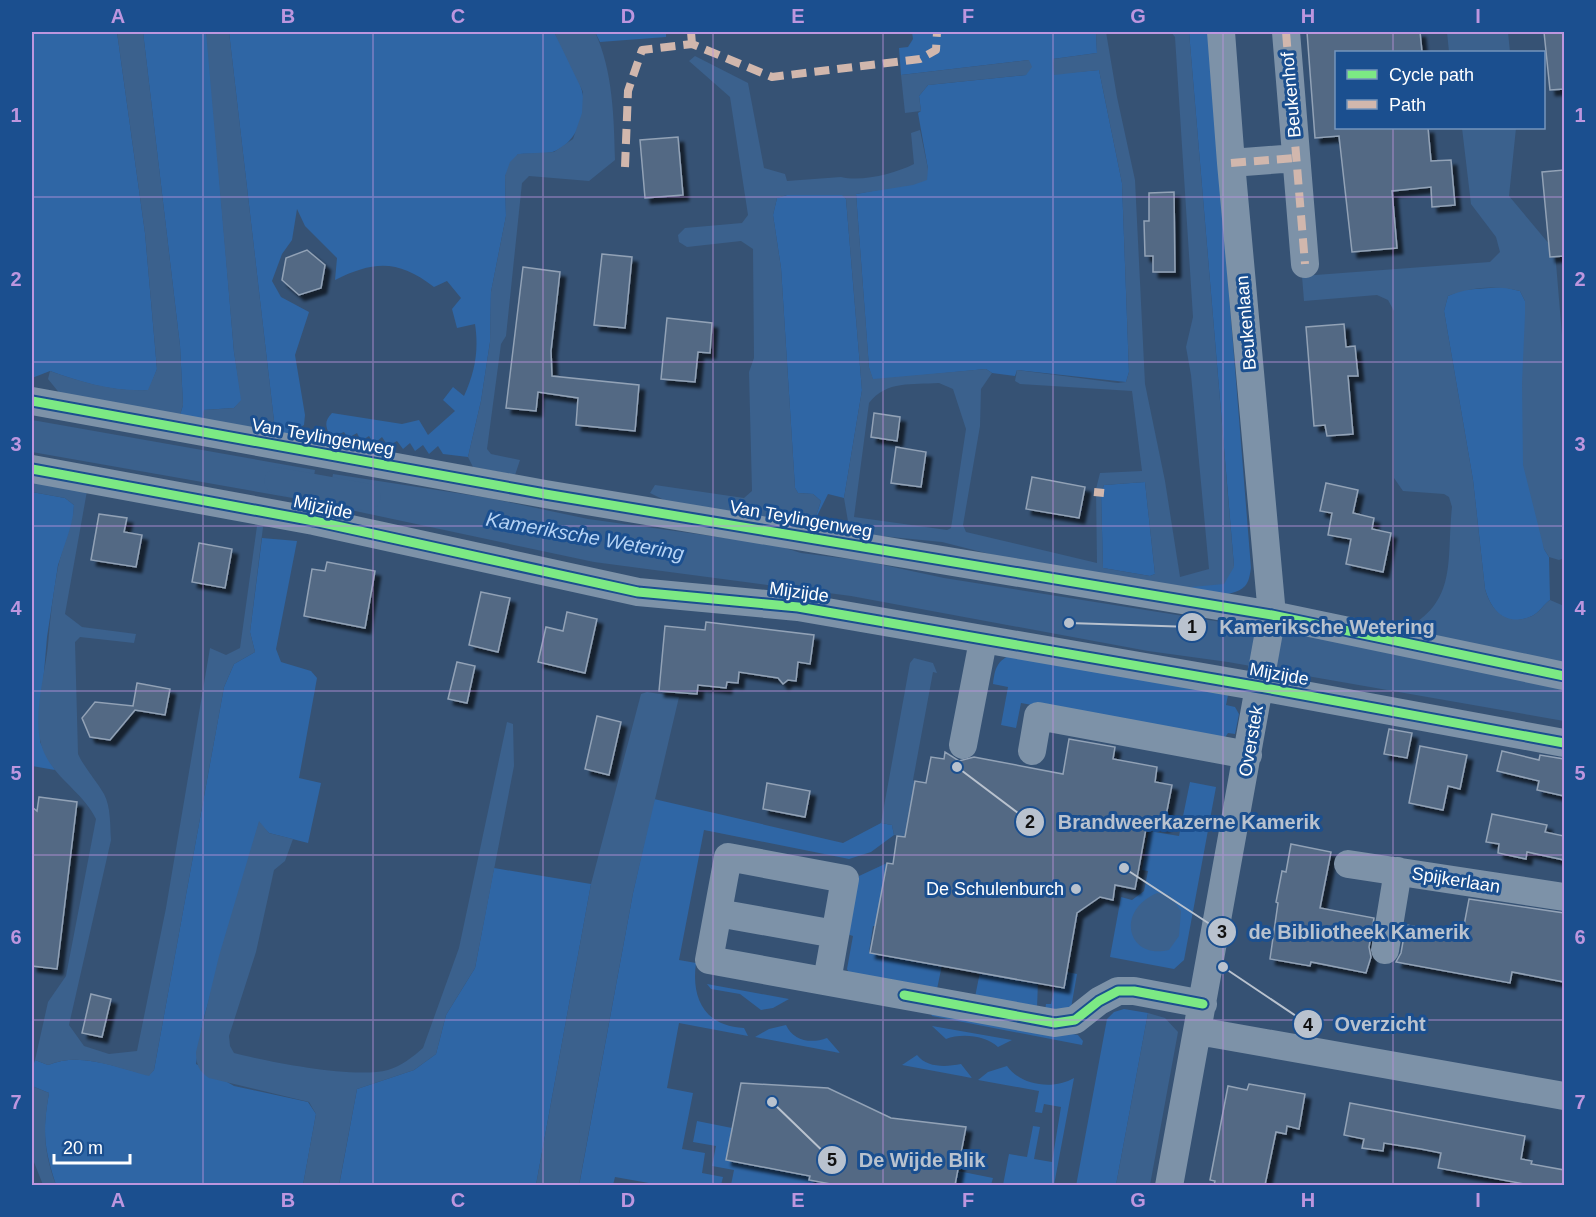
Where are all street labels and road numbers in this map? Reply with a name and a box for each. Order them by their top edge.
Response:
street label: Beukenhof [1277,50,1305,139]
street label: Beukenlaan [1232,275,1260,371]
street label: Van Teylingenweg [250,415,396,459]
street label: Mijzijde [292,491,354,523]
street label: Van Teylingenweg [728,497,874,541]
street label: Mijzijde [768,578,830,606]
street label: Mijzijde [1248,659,1310,689]
street label: Overstek [1235,703,1267,778]
street label: Spijkerlaan [1410,863,1502,897]

